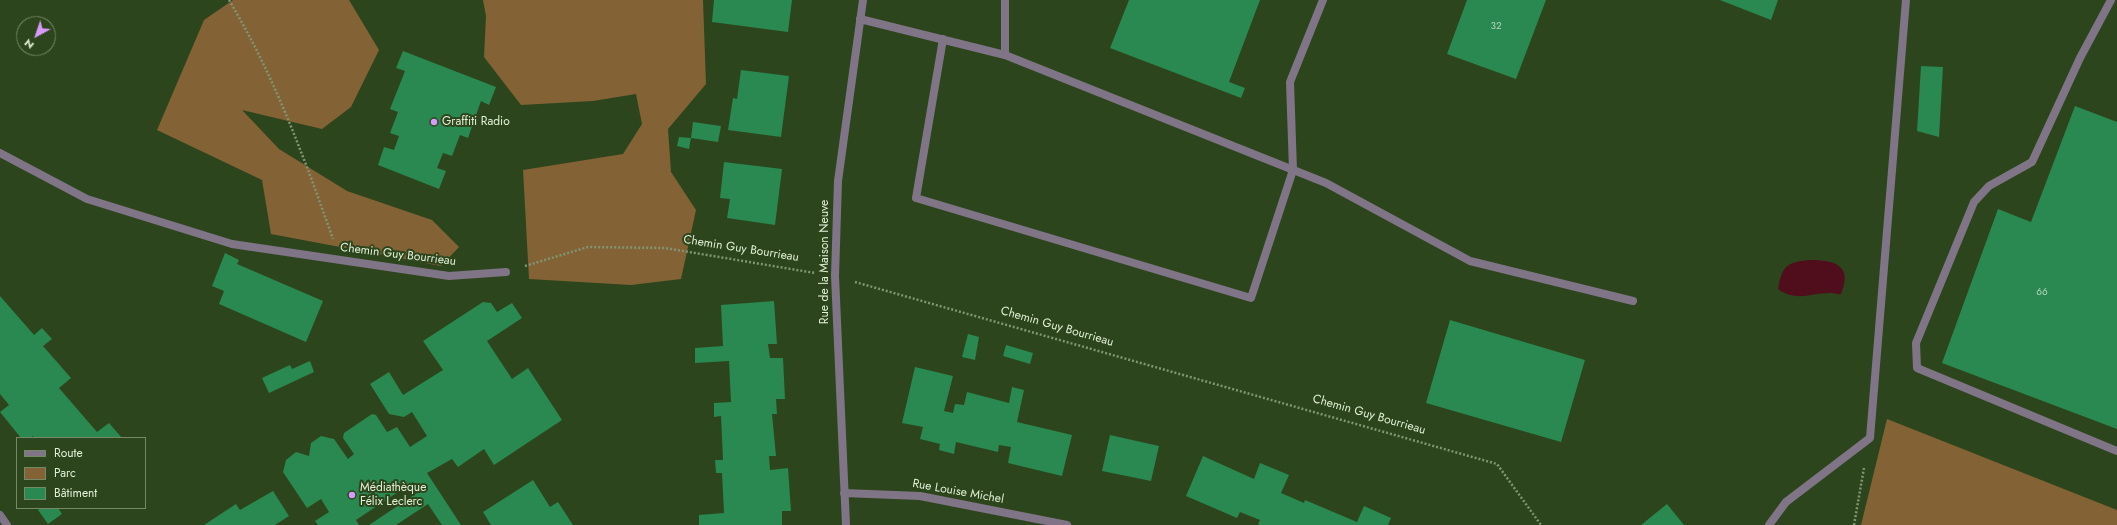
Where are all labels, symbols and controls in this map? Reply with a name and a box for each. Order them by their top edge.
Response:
north arrow [16,16,56,56]
house number: 32 [1490,21,1502,33]
text: N [20,35,37,53]
place label: Graffiti Radio [442,115,510,129]
marker: Graffiti Radio [429,117,439,127]
street label: Rue de la Maison Neuve [818,200,832,324]
street label: Chemin Guy Bourrieau [682,233,800,265]
street label: Chemin Guy Bourrieau [339,241,457,269]
house number: 66 [2036,287,2048,299]
street label: Chemin Guy Bourrieau [999,304,1115,350]
street label: Chemin Guy Bourrieau [1311,392,1427,438]
legend [16,437,146,509]
text: Route [54,444,83,462]
text: Parc [54,464,76,482]
street label: Rue Louise Michel [911,477,1005,507]
place label: Médiathèque Félix Leclerc [360,481,426,509]
text: Bâtiment [54,484,97,502]
marker: Médiathèque Félix Leclerc [347,490,357,500]

